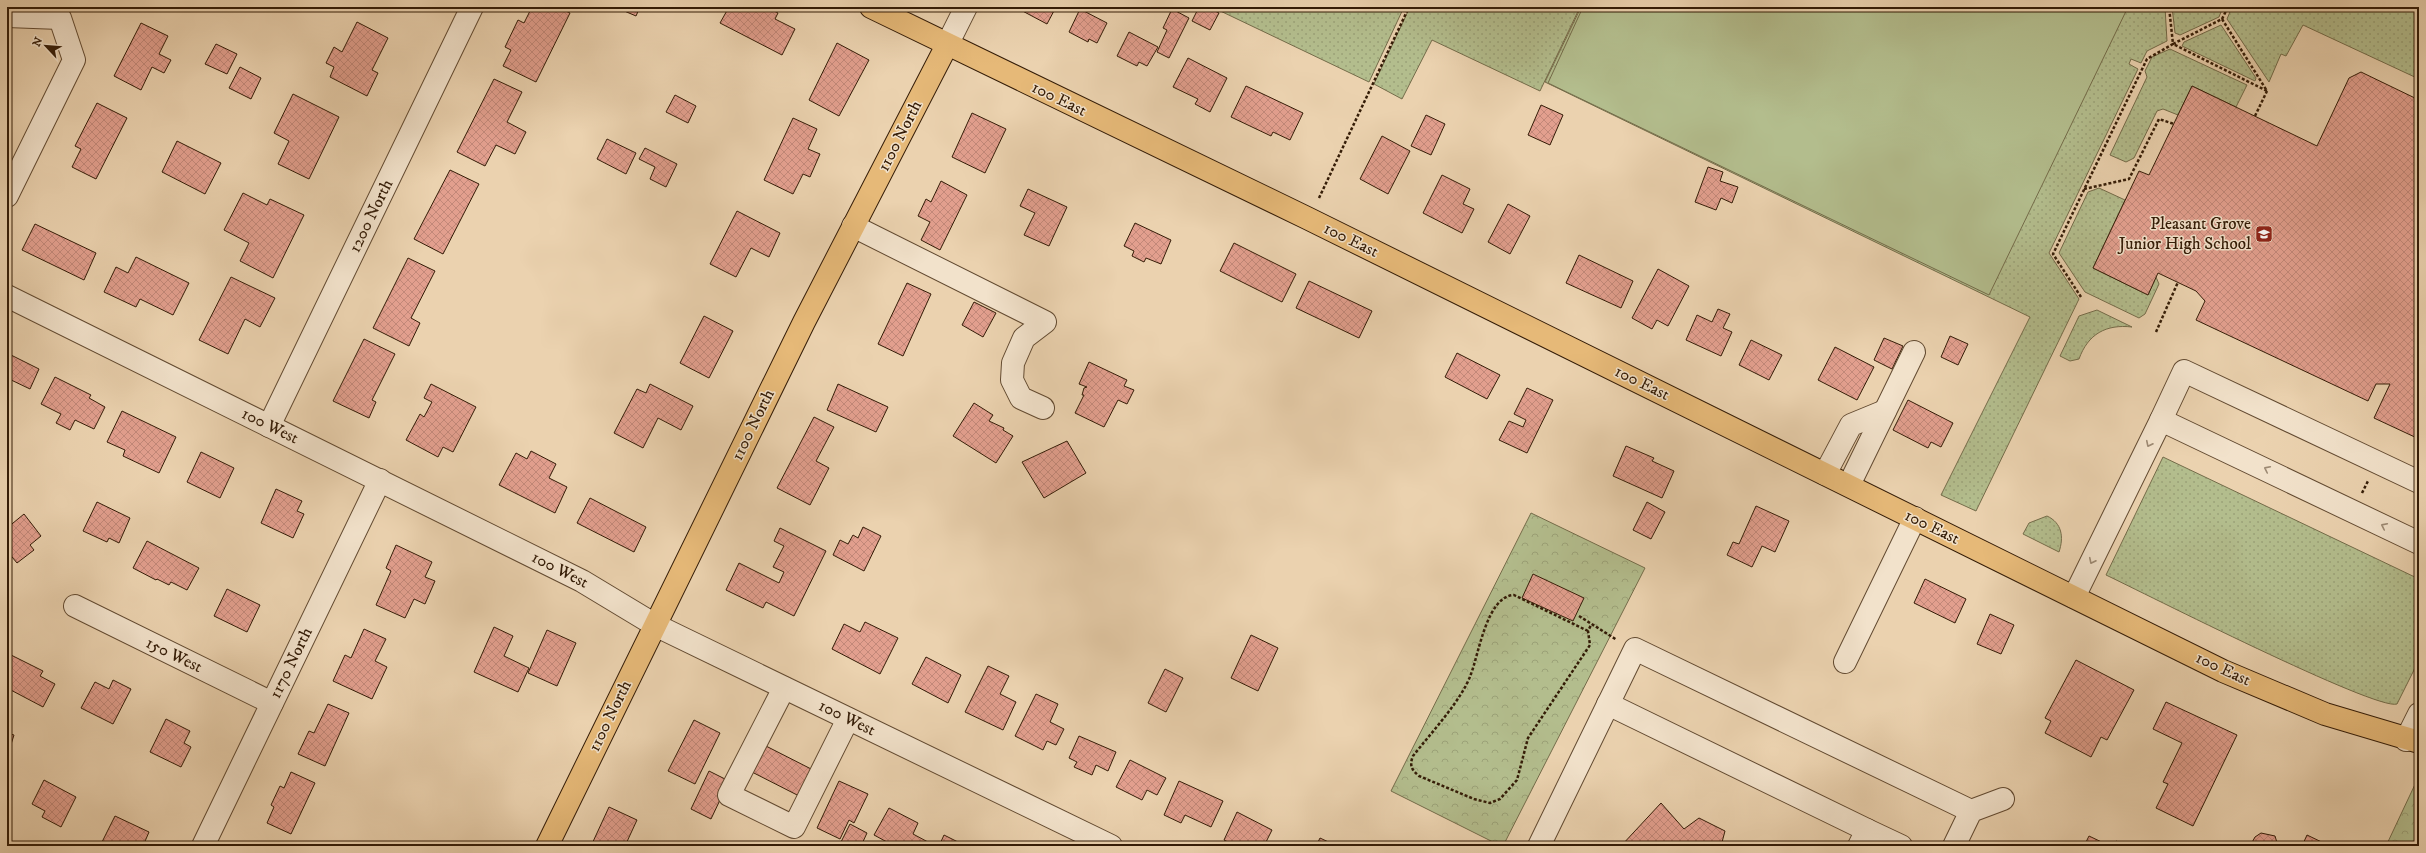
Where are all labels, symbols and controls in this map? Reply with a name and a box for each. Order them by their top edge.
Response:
north arrow [26,26,66,66]
text: N [30,35,46,49]
street label: 100 East [1028,76,1091,122]
street label: 1100 North [873,97,927,175]
street label: 1200 North [344,176,398,256]
place label: Pleasant Grove Junior High School [2117,213,2251,255]
street label: 100 East [1320,217,1383,263]
school or university icon: Pleasant Grove Junior High School [2254,224,2274,244]
street label: 100 East [1611,360,1674,406]
street label: 1100 North [726,386,780,464]
street label: 100 West [238,403,303,450]
one-way arrow [2146,440,2154,447]
one-way arrow [2264,466,2271,474]
street label: 100 East [1901,504,1964,550]
one-way arrow [2381,523,2388,531]
street label: 100 West [528,546,593,594]
one-way arrow [2089,557,2096,564]
street label: 1170 North [264,624,318,702]
street label: 150 West [142,632,206,678]
street label: 100 East [2192,647,2255,692]
street label: 1100 North [583,677,637,755]
street label: 100 West [815,695,880,742]

